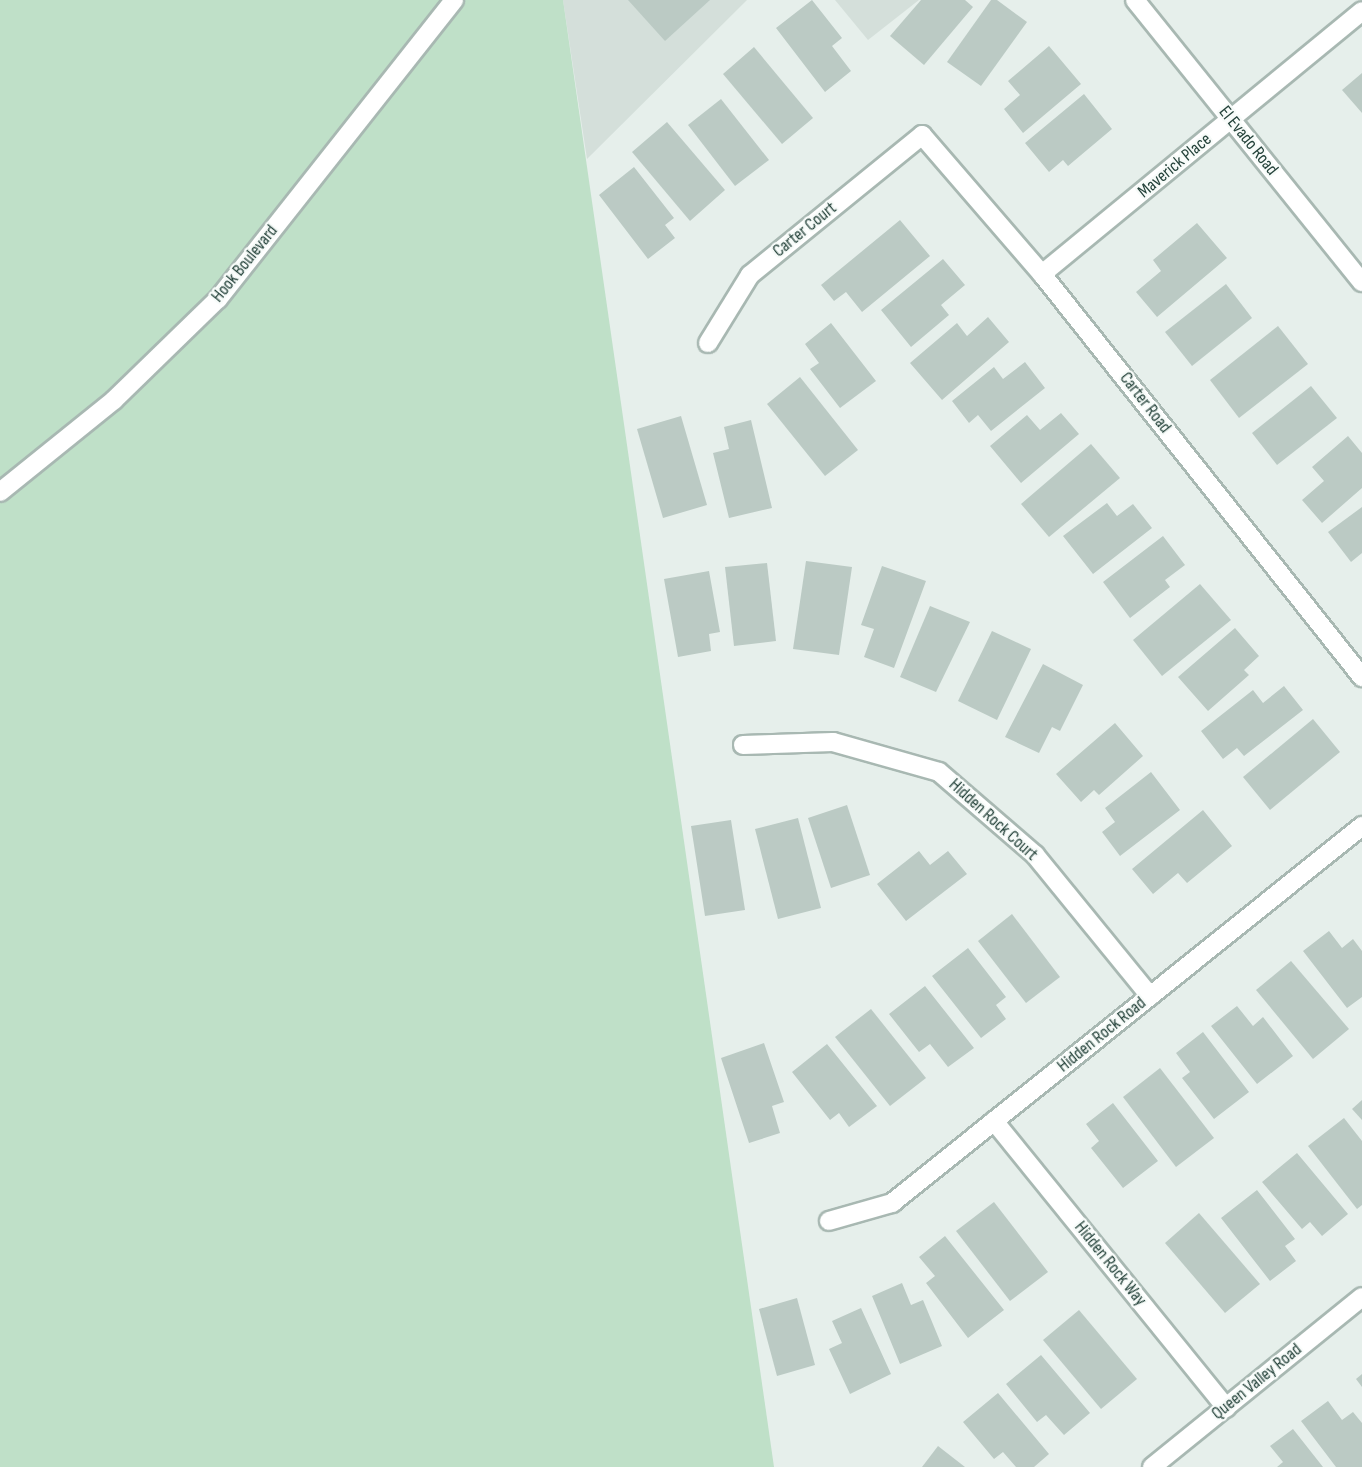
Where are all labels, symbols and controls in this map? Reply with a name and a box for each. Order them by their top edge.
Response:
street label: El Evado Road [1214,102,1282,180]
street label: Maverick Place [1134,129,1216,203]
street label: Carter Court [769,198,841,262]
street label: Hook Boulevard [207,221,283,307]
street label: Carter Road [1115,368,1175,438]
street label: Hidden Rock Court [944,774,1042,866]
street label: Hidden Rock Road [1053,993,1151,1077]
street label: Hidden Rock Way [1069,1217,1151,1311]
street label: Queen Valley Road [1208,1339,1306,1425]

